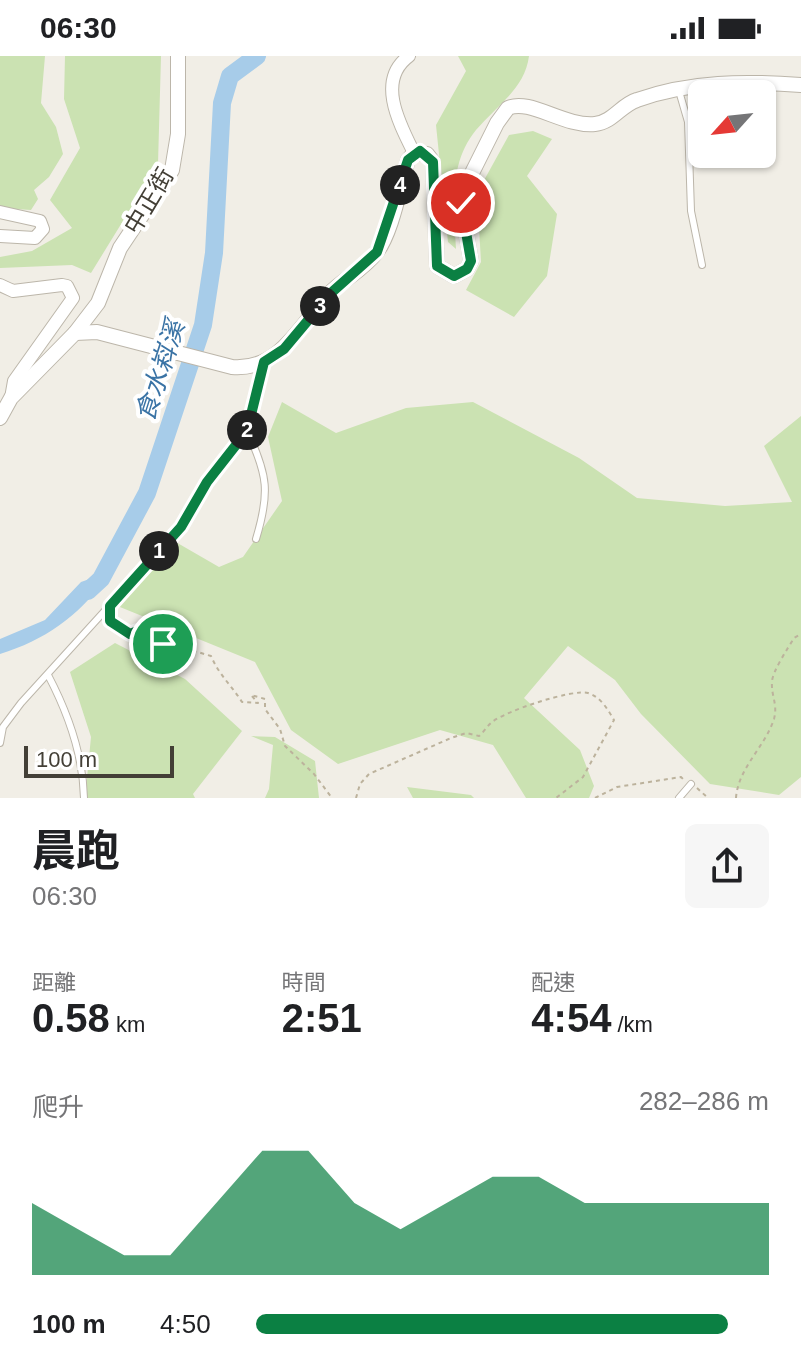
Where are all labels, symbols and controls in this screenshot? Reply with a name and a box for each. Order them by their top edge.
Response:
text: 06:30 [40,11,117,44]
north arrow [688,80,776,168]
map controls [688,80,776,168]
street label: 中正街 [118,163,179,239]
pin: 4 [380,165,420,205]
pin [427,169,495,237]
text: 4 [394,172,406,197]
icon: check [439,181,483,225]
pin: 3 [300,286,340,326]
text: 3 [314,293,326,318]
water label: 食水嵙溪 [130,313,192,425]
pin: 2 [227,410,267,450]
text: 2 [241,417,253,442]
pin: 1 [139,531,179,571]
text: 1 [153,538,165,563]
pin [129,610,197,678]
icon: arrive [141,622,185,666]
scale bar [24,742,174,778]
text: 100 m [36,747,97,772]
button: share [685,824,769,908]
text: 晨跑 [32,826,120,875]
text: 06:30 [32,881,97,911]
text: 距離 [32,970,76,995]
text: 時間 [282,970,326,995]
text: 配速 [531,970,575,995]
text: 0.58 [32,996,110,1040]
text: 2:51 [282,996,362,1040]
text: 4:54 [531,996,611,1040]
text: km [110,1012,145,1037]
text: /km [611,1012,653,1037]
text: 282–286 m [639,1086,769,1116]
text: 爬升 [32,1092,84,1122]
text: 100 m [32,1309,106,1339]
text: 4:50 [160,1309,211,1339]

